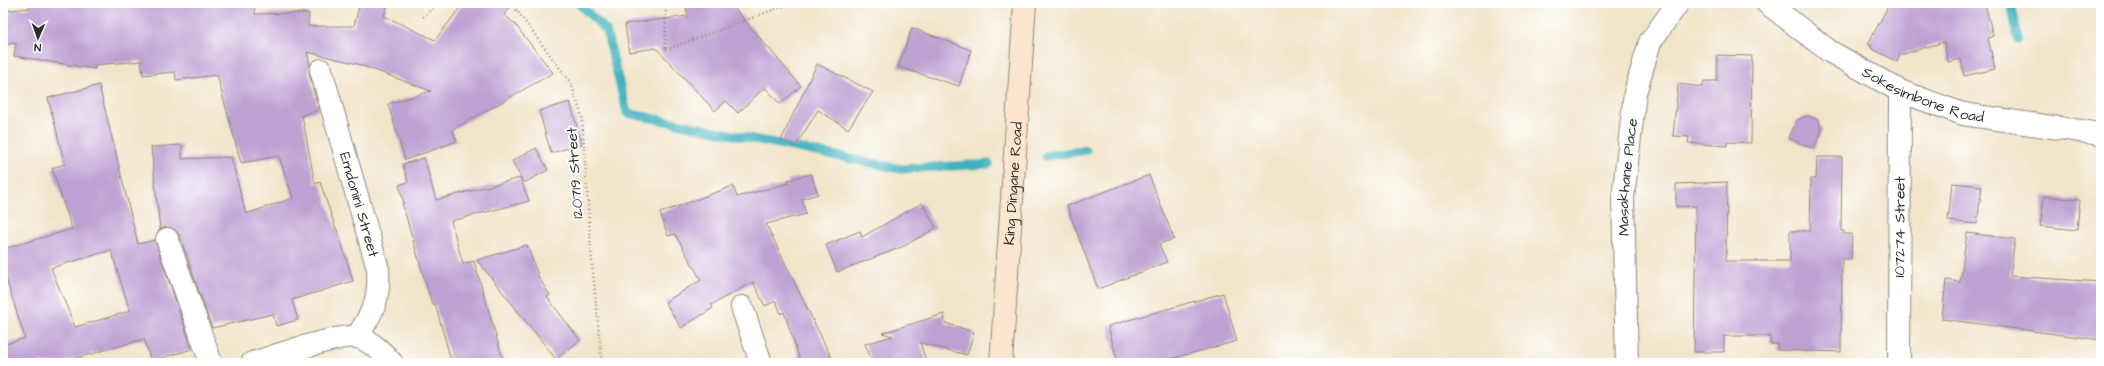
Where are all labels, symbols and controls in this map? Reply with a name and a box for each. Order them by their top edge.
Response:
north arrow [18,18,58,58]
text: N [34,40,41,55]
street label: Sokesimbone Road [1858,61,1986,127]
street label: Masakhane Place [1612,117,1643,236]
street label: King Dingane Road [998,121,1028,246]
street label: 120719 Street [561,126,589,220]
street label: Emdonini Street [335,149,385,260]
street label: 107274 Street [1889,176,1910,278]

